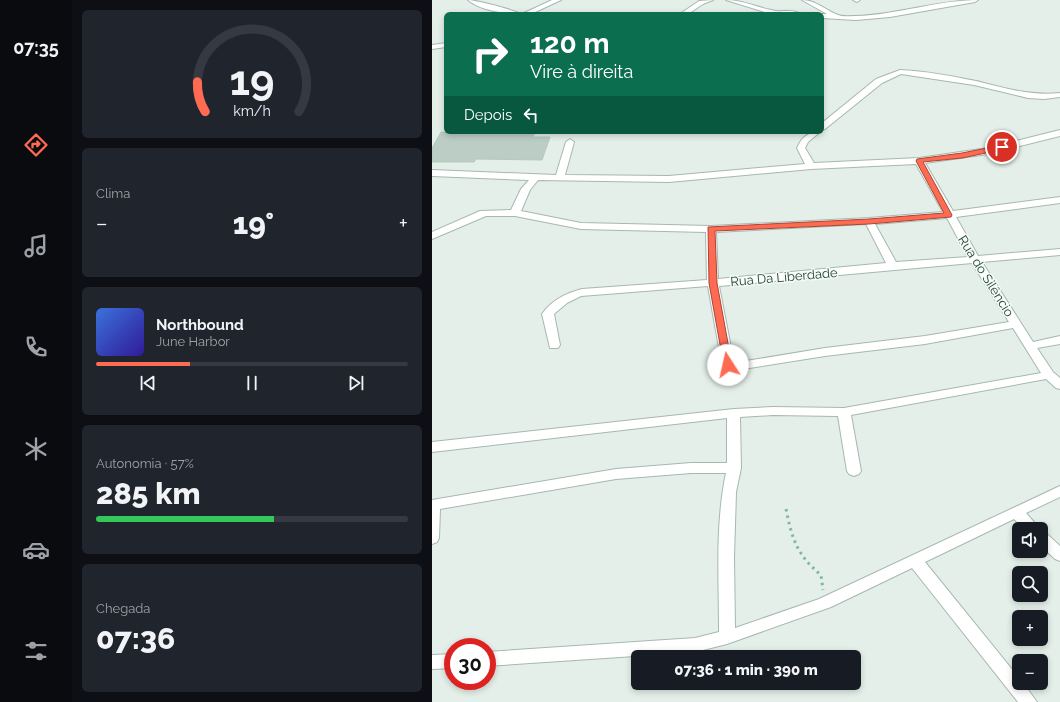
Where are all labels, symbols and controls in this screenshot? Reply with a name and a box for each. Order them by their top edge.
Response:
text: 120 m [530,27,610,60]
icon: right [464,28,516,80]
text: 07:35 [13,37,59,58]
text: 19 [229,56,275,105]
text: Vire à direita [530,61,633,82]
text: km/h [233,103,271,119]
icon: left [520,104,542,126]
text: Depois [464,106,512,124]
pin [985,130,1019,164]
icon: directions [22,131,50,159]
icon: arrive [991,136,1013,158]
text: Clima [96,186,130,201]
text: 19° [233,206,274,241]
text: − [96,210,108,236]
text: + [399,210,408,236]
icon: music [22,232,50,260]
street label: Rua do Silêncio [955,233,1017,320]
street label: Rua Da Liberdade [730,265,839,289]
text: Northbound [156,316,244,334]
icon: phone [22,333,50,361]
text: June Harbor [156,334,230,349]
position arrow [707,344,749,386]
icon: previous [137,372,159,394]
icon: pause [241,372,263,394]
icon: next [345,372,367,394]
icon: climate [22,435,50,463]
text: Autonomia · 57% [96,456,194,471]
text: 285 km [96,476,200,511]
map controls [1012,522,1048,690]
button: sound [1012,522,1048,558]
icon: car [22,536,50,564]
button: search [1012,566,1048,602]
text: Chegada [96,601,150,616]
button: + [1012,610,1048,646]
text: 07:36 [96,621,175,656]
icon: filters [22,637,50,665]
speed limit sign: 30 [444,638,496,690]
button: − [1012,654,1048,690]
text: 07:36 · 1 min · 390 m [674,661,818,679]

